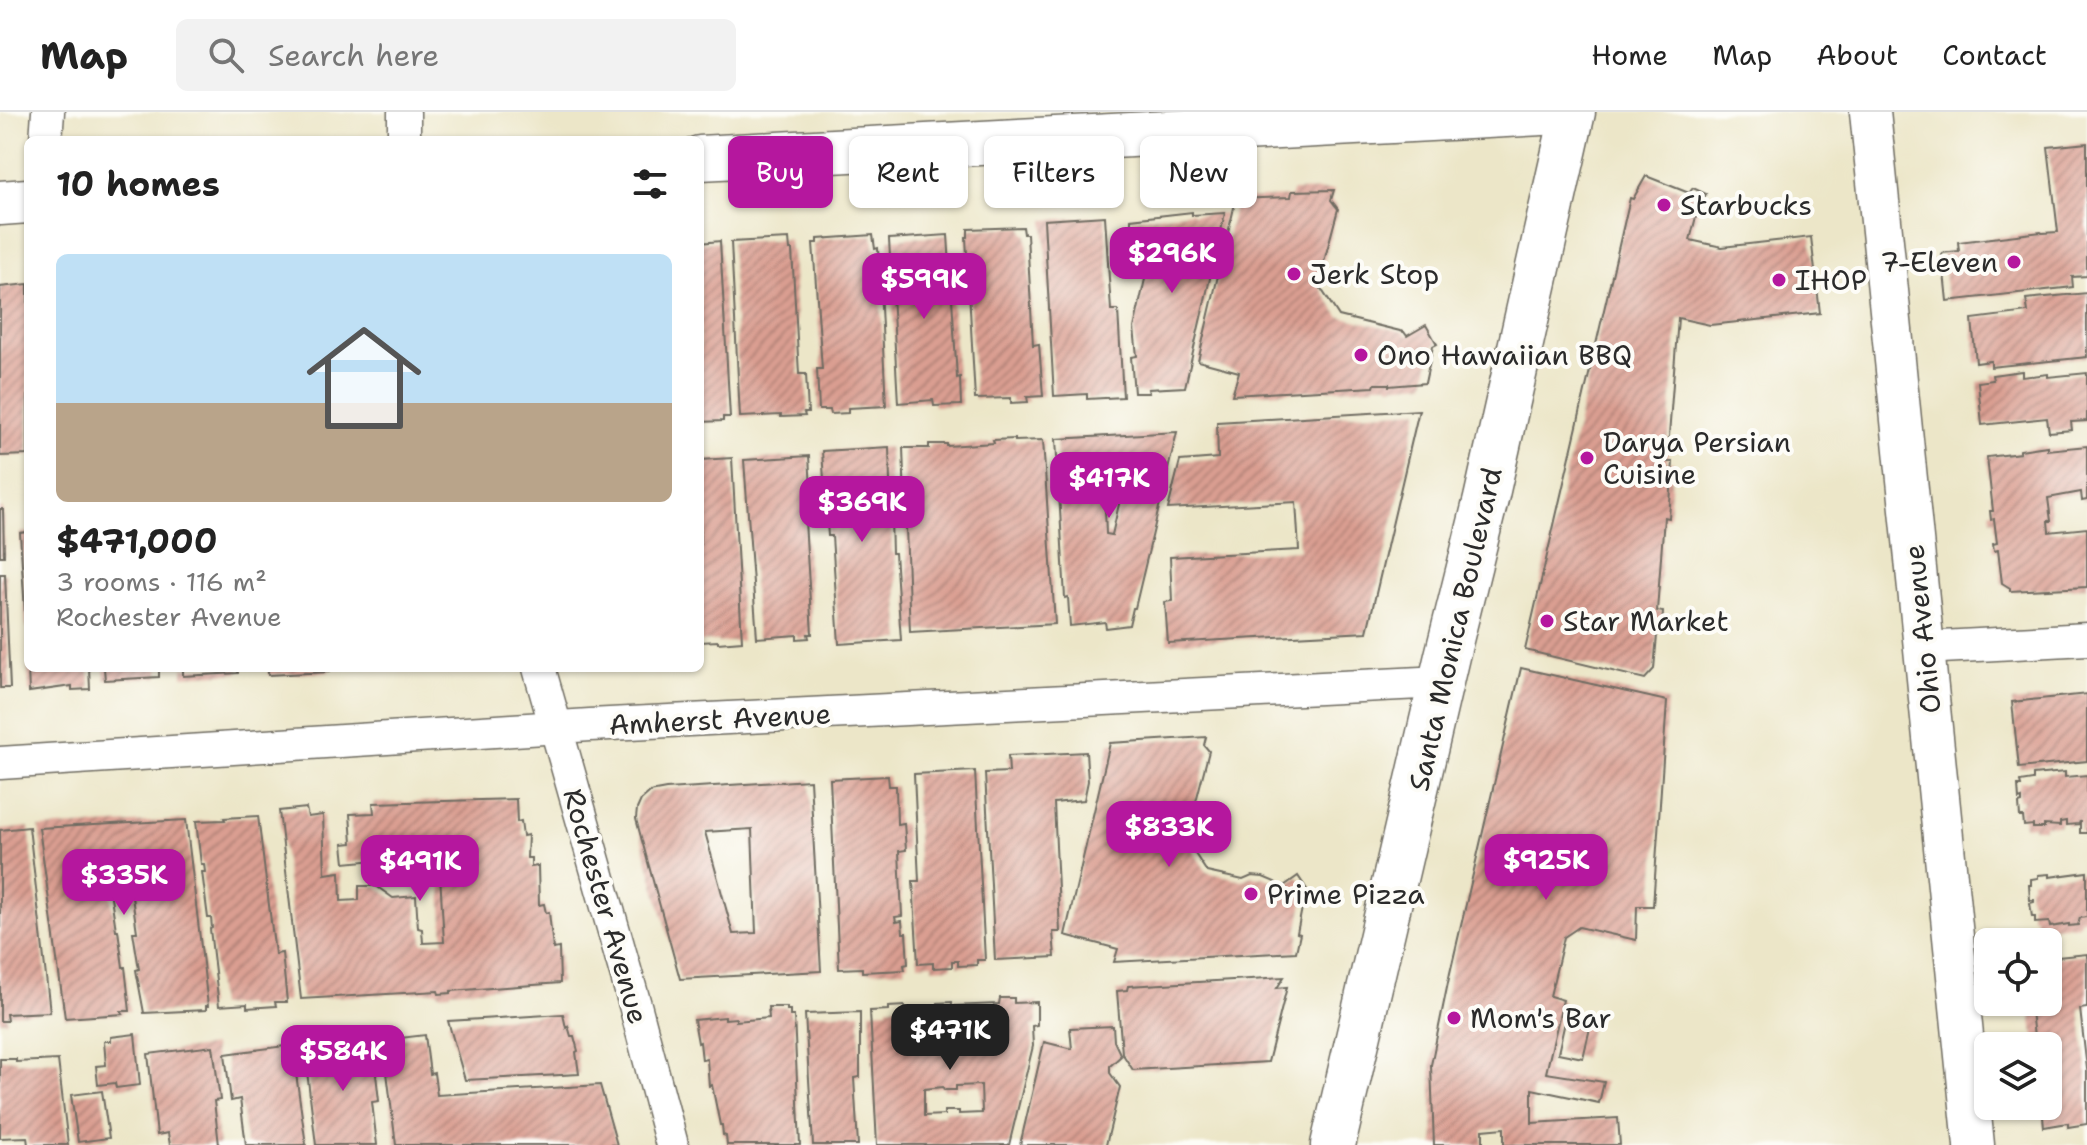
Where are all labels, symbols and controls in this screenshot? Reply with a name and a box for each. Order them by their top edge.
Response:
search box [176,19,736,91]
text: Map [40,30,128,81]
icon: search [204,33,248,77]
text: Search here [268,35,439,76]
text: Home [1591,36,1668,74]
text: Map [1712,36,1772,74]
text: About [1816,36,1898,74]
text: Contact [1942,36,2047,74]
chip: Buy [728,136,833,208]
chip: Rent [849,136,968,208]
chip: Filters [984,136,1124,208]
chip: New [1140,136,1257,208]
text: 10 homes [56,161,220,207]
icon: filters [628,162,672,206]
place label: Starbucks [1680,186,1812,224]
marker: Starbucks [1655,196,1673,214]
pin: $296K [1116,227,1228,295]
text: $296K [1128,235,1216,270]
place label: 7-Eleven [1880,243,1998,281]
pin: $599K [868,253,980,321]
marker: 7-Eleven [2005,253,2023,271]
place label: Jerk Stop [1310,255,1439,293]
text: $599K [880,261,968,296]
place label: IHOP [1795,261,1867,299]
marker: Jerk Stop [1285,265,1303,283]
marker: IHOP [1770,271,1788,289]
icon: home [292,306,436,450]
place label: Ono Hawaiian BBQ [1377,336,1632,374]
marker: Ono Hawaiian BBQ [1352,346,1370,364]
place label: Darya Persian Cuisine [1603,423,1791,493]
marker: Darya Persian Cuisine [1578,449,1596,467]
pin: $417K [1053,452,1165,520]
text: $417K [1068,460,1150,495]
street label: Santa Monica Boulevard [1399,463,1511,795]
pin: $369K [806,476,918,544]
text: $369K [817,484,907,519]
text: $471,000 [56,518,218,564]
street label: Ohio Avenue [1894,543,1950,715]
text: 3 rooms · 116 m² [56,564,267,599]
text: Rochester Avenue [56,599,282,634]
place label: Star Market [1563,602,1729,640]
marker: Star Market [1538,612,1556,630]
street label: Amherst Avenue [608,694,832,744]
street label: Rochester Avenue [554,784,658,1028]
pin: $833K [1113,801,1225,869]
text: $833K [1124,809,1214,844]
pin: $925K [1490,834,1602,902]
pin: $491K [364,835,476,903]
text: $925K [1503,842,1589,877]
text: $491K [379,843,461,878]
pin: $335K [68,849,180,917]
text: $335K [80,857,168,892]
place label: Prime Pizza [1267,875,1425,913]
marker: Prime Pizza [1242,885,1260,903]
map controls [1974,928,2062,1120]
button: locate [1974,928,2062,1016]
place label: Mom's Bar [1470,999,1611,1037]
pin: $471K [894,1004,1006,1072]
marker: Mom's Bar [1445,1009,1463,1027]
text: $471K [909,1012,991,1047]
pin: $584K [287,1025,399,1093]
button: layers [1974,1032,2062,1120]
text: $584K [299,1033,387,1068]

